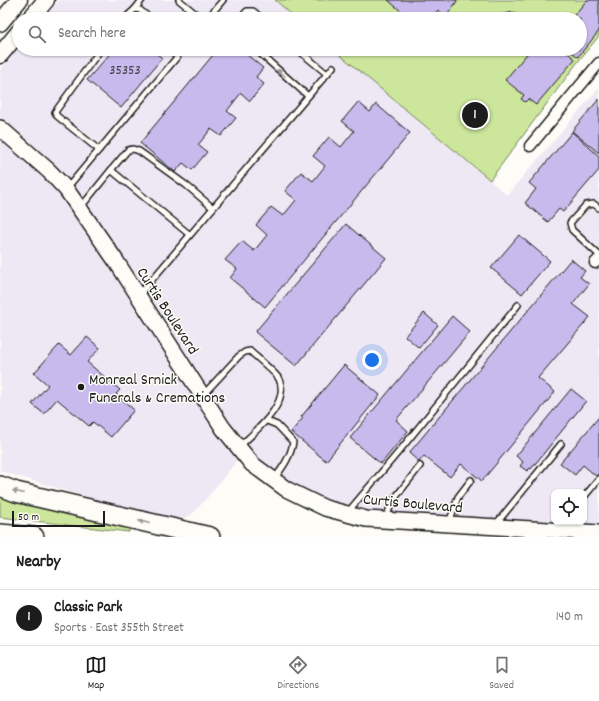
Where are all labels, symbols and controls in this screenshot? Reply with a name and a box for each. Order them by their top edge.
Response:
search box [12,12,587,56]
icon: search [26,23,48,45]
text: Search here [58,23,126,45]
house number: 35353 [109,61,141,81]
one-way arrow [276,68,287,77]
pin: 1 [462,100,488,130]
street label: Curtis Boulevard [130,263,204,360]
your location [362,350,382,370]
place label: Monreal Srnick Funerals & Cremations [89,369,226,410]
marker: Monreal Srnick Funerals & Cremations [76,382,86,392]
one-way arrow [12,489,24,495]
street label: Curtis Boulevard [362,489,464,520]
map controls [551,489,587,525]
button: locate [551,489,587,525]
scale bar [12,509,105,528]
text: 50 m [18,510,39,526]
one-way arrow [138,519,150,525]
text: Nearby [16,551,60,575]
text: Classic Park [54,597,122,619]
text: 1 [28,608,30,627]
text: 140 m [556,608,583,627]
text: Sports · East 355th Street [54,619,184,638]
tab: Map [85,654,107,694]
tab: Directions [277,654,319,694]
tab: Saved [489,654,514,694]

